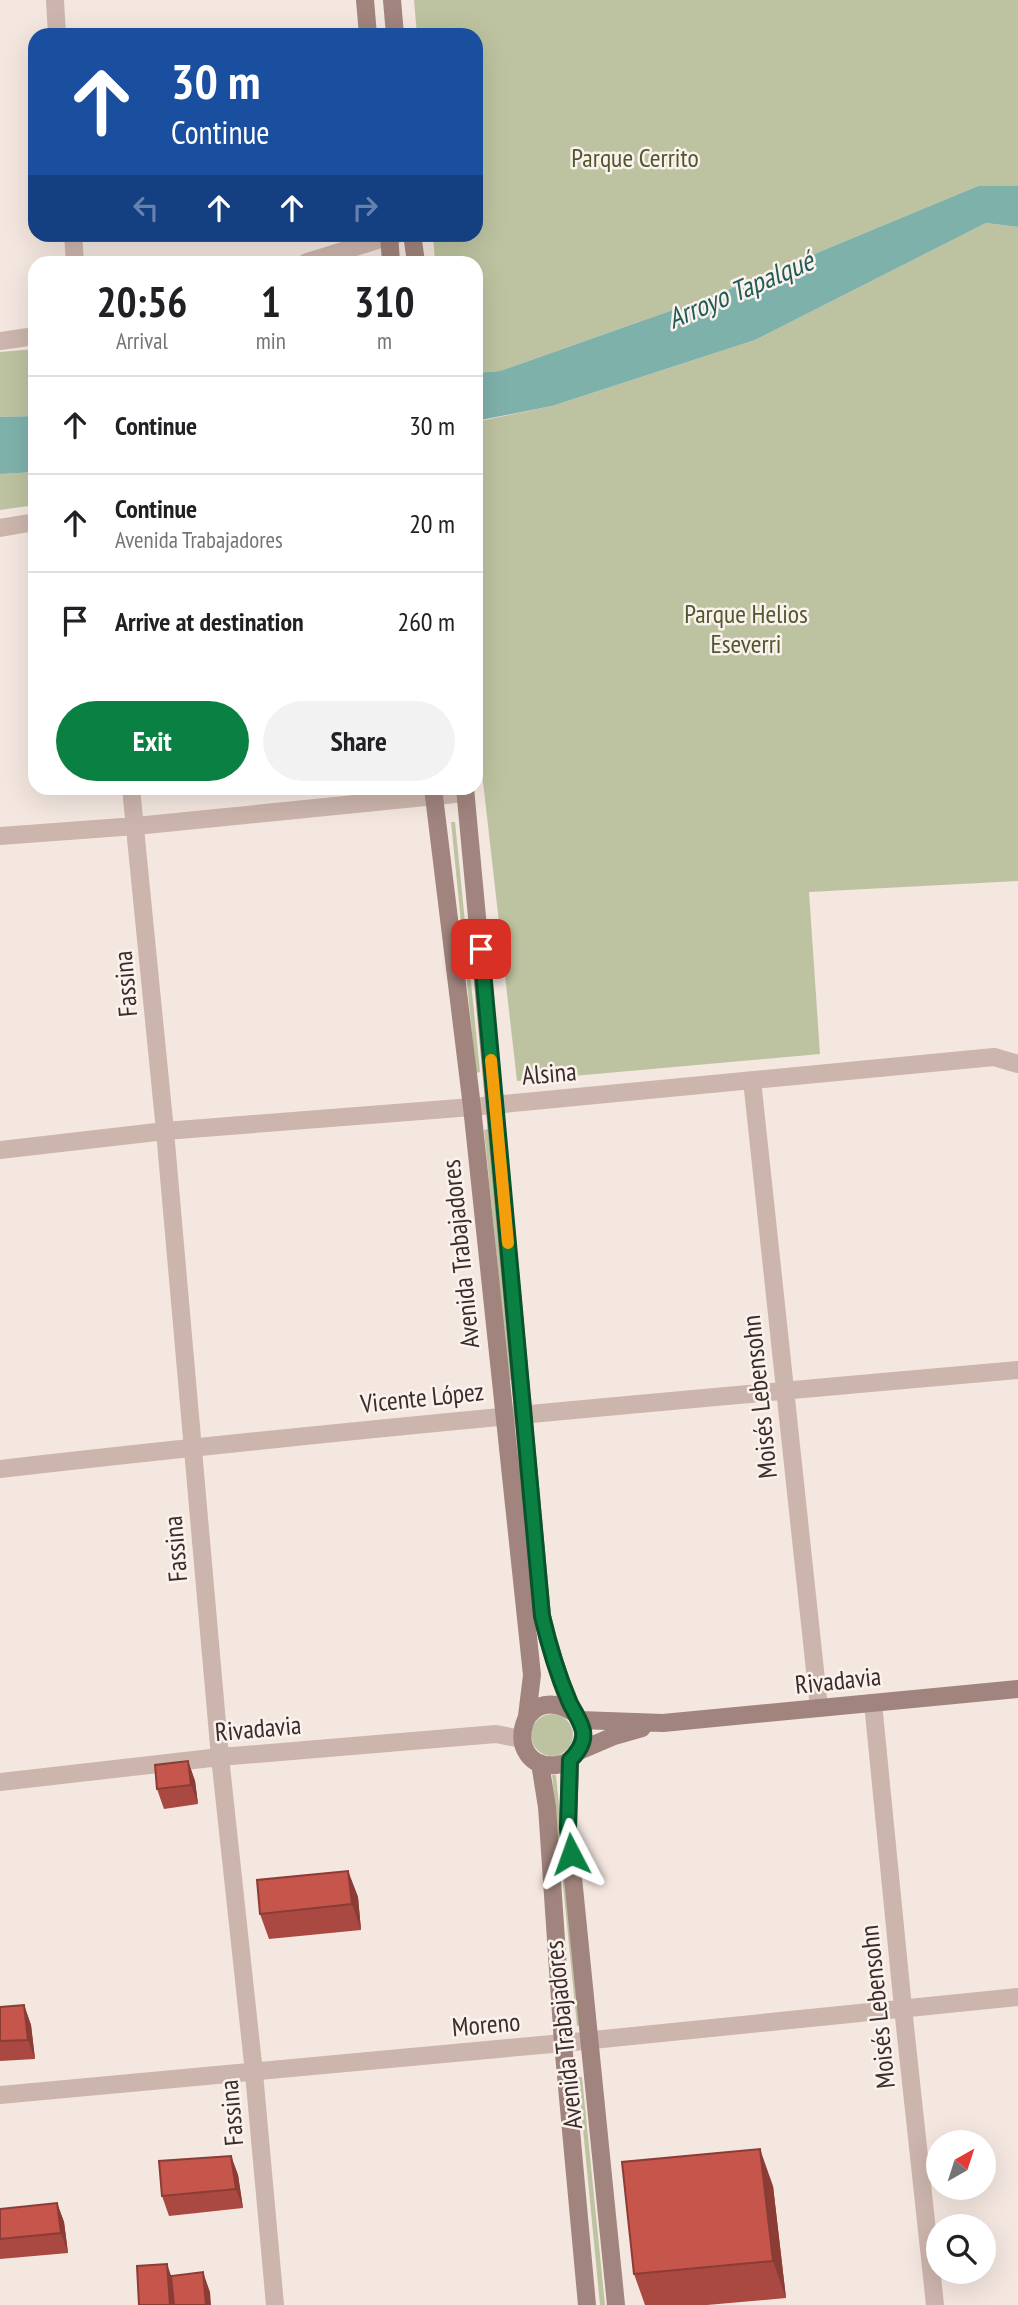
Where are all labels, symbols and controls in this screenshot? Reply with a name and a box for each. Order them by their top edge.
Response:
text: 30 m [171,49,260,113]
icon: ahead [56,56,147,147]
text: Continue [171,111,270,153]
park label: Parque Cerrito [571,141,699,174]
icon: left [127,189,165,227]
icon: ahead [200,189,238,227]
icon: ahead [273,189,311,227]
icon: right [346,189,384,227]
water label: Arroyo Tapalqué [661,241,821,336]
text: 20:56 [96,274,187,329]
text: 1 [261,274,281,329]
text: 310 [354,274,415,329]
text: Arrival [116,326,168,355]
text: min [256,326,286,355]
text: m [377,326,392,355]
icon: ahead [56,406,94,444]
text: Continue [115,409,197,442]
text: 30 m [409,409,455,442]
text: Continue [115,492,197,525]
icon: ahead [56,504,94,542]
text: 20 m [409,507,455,540]
text: Avenida Trabajadores [115,525,283,554]
park label: Parque Helios Eseverri [684,597,808,660]
icon: arrive [56,602,94,640]
text: Arrive at destination [115,605,304,638]
text: 260 m [397,605,455,638]
button: Exit [56,701,249,781]
button: Share [263,701,455,781]
pin [451,919,511,979]
icon: arrive [462,930,500,968]
street label: Fassina [106,950,144,1018]
street label: Alsina [520,1054,578,1092]
street label: Avenida Trabajadores [434,1158,486,1350]
street label: Moisés Lebensohn [734,1314,784,1480]
street label: Vicente López [358,1374,485,1420]
street label: Fassina [156,1515,194,1583]
street label: Rivadavia [793,1659,883,1701]
street label: Rivadavia [214,1708,302,1748]
position arrow [534,1817,608,1891]
street label: Moisés Lebensohn [852,1924,902,2090]
street label: Avenida Trabajadores [537,1939,589,2131]
street label: Moreno [451,2005,521,2043]
street label: Fassina [212,2079,250,2147]
north arrow [926,2130,996,2200]
map controls [926,2130,996,2284]
button: search [926,2214,996,2284]

